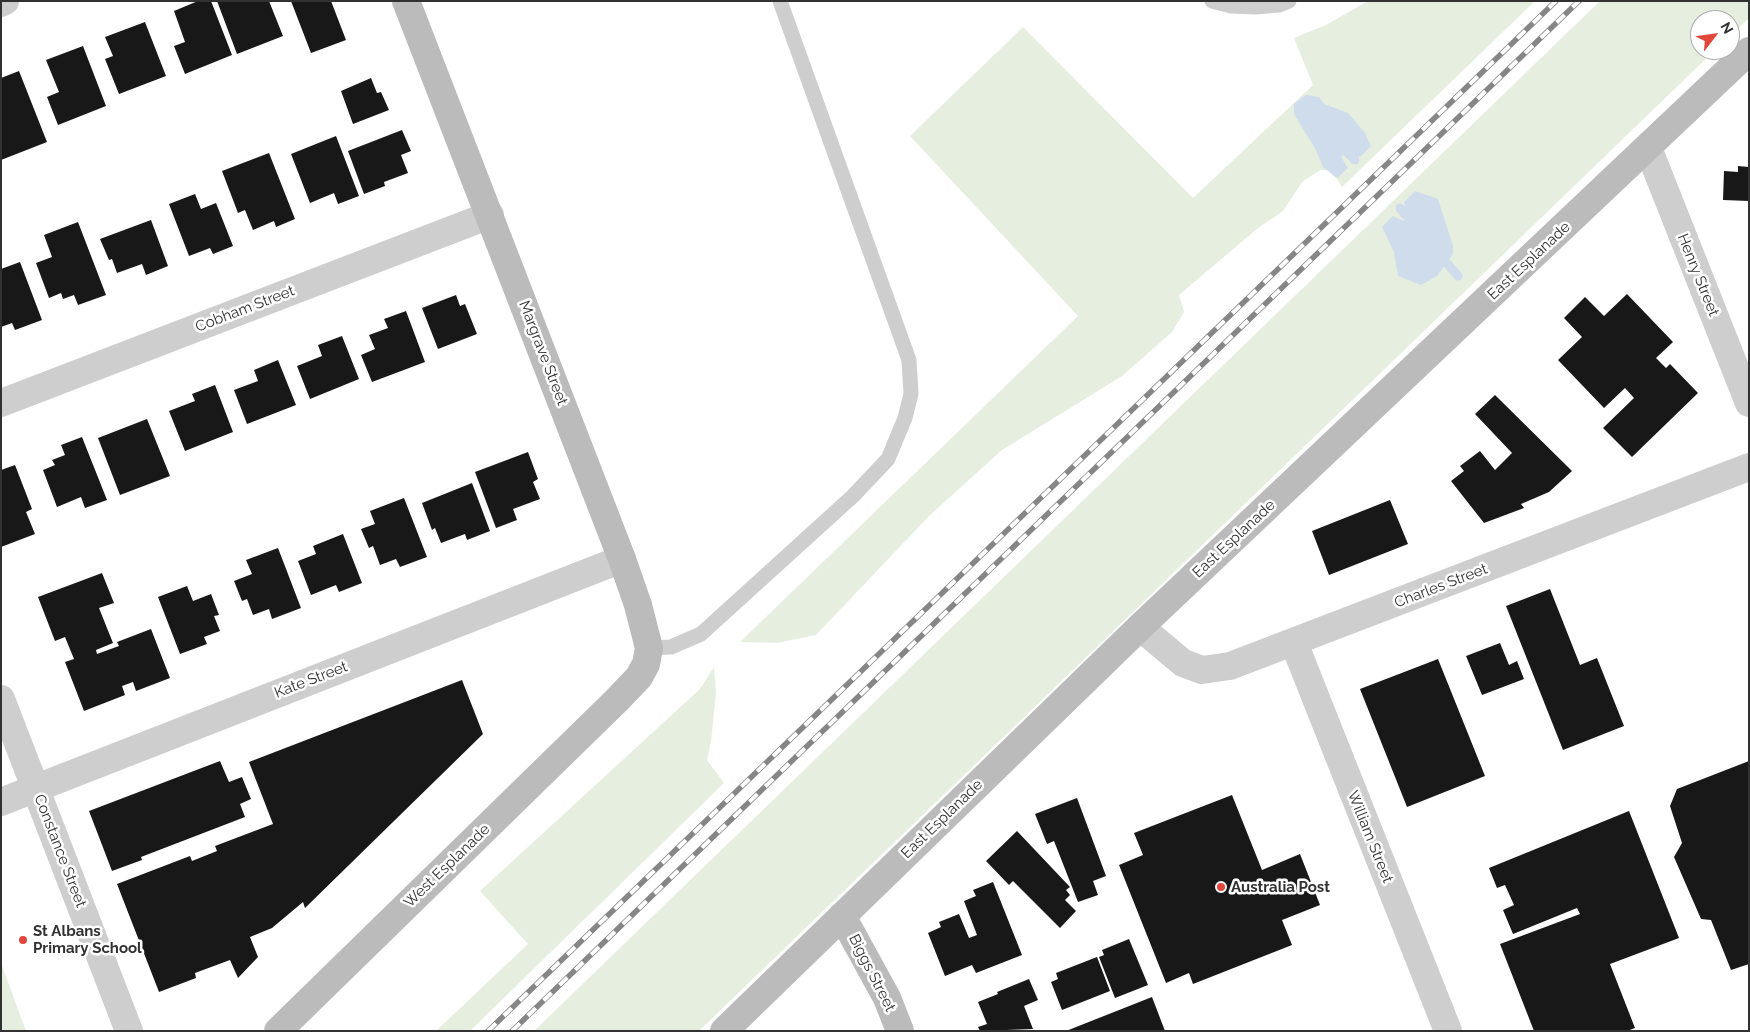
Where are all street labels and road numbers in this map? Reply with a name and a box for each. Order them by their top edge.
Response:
street label: East Esplanade [1484,218,1574,304]
street label: Henry Street [1673,231,1723,319]
street label: Cobham Street [193,282,297,336]
street label: Margrave Street [515,298,571,408]
street label: East Esplanade [1189,496,1279,582]
street label: Charles Street [1392,560,1490,612]
street label: Kate Street [272,658,350,702]
street label: East Esplanade [898,776,986,862]
street label: William Street [1343,788,1397,886]
street label: Constance Street [30,792,90,910]
street label: West Esplanade [400,820,494,912]
street label: Biggs Street [845,931,899,1015]

